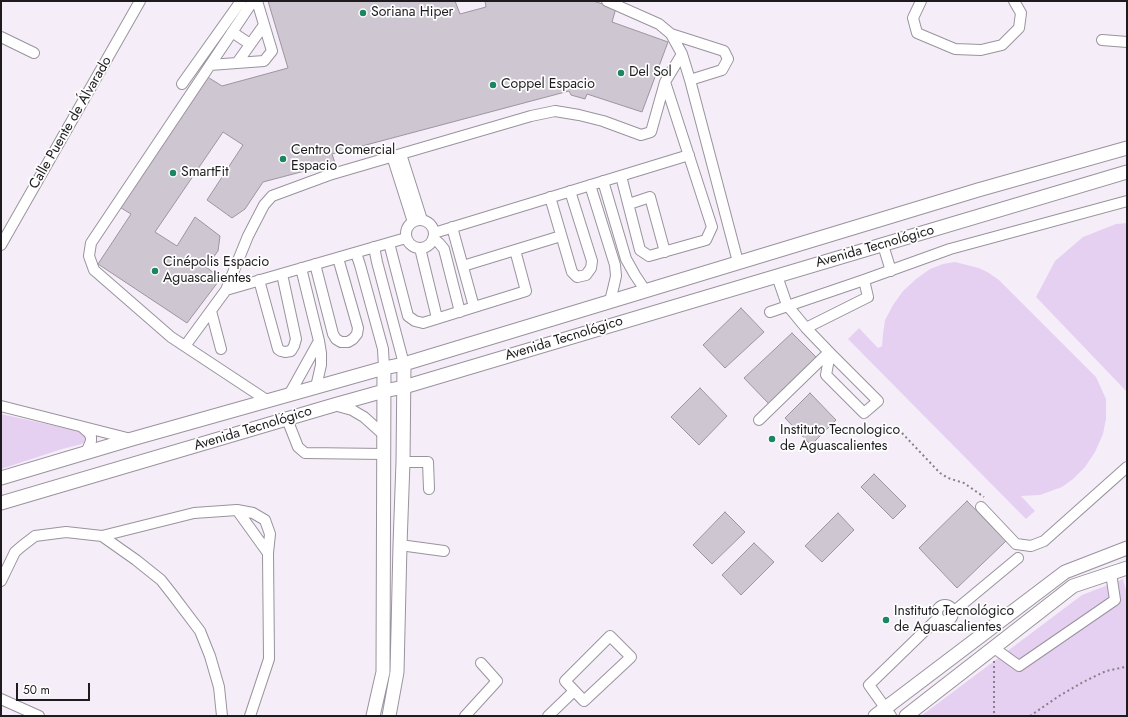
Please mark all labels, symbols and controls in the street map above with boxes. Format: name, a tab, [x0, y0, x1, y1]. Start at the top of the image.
place label: Soriana Hiper	[371, 5, 453, 21]
marker: Soriana Hiper	[358, 8, 368, 18]
street label: Calle Puente de Álvarado	[26, 54, 116, 192]
place label: Del Sol	[629, 65, 672, 81]
marker: Del Sol	[616, 68, 626, 78]
place label: Coppel Espacio	[501, 77, 595, 93]
marker: Coppel Espacio	[488, 80, 498, 90]
place label: Centro Comercial Espacio	[291, 143, 395, 176]
marker: Centro Comercial Espacio	[278, 154, 288, 164]
place label: SmartFit	[181, 165, 228, 181]
marker: SmartFit	[168, 168, 178, 178]
street label: Avenida Tecnológico	[814, 222, 936, 272]
place label: Cinépolis Espacio Aguascalientes	[163, 255, 269, 288]
marker: Cinépolis Espacio Aguascalientes	[150, 266, 160, 276]
street label: Avenida Tecnológico	[503, 313, 625, 365]
street label: Avenida Tecnológico	[192, 403, 314, 455]
place label: Instituto Tecnologico de Aguascalientes	[780, 423, 900, 456]
marker: Instituto Tecnologico de Aguascalientes	[767, 434, 777, 444]
place label: Instituto Tecnológico de Aguascalientes	[894, 604, 1014, 636]
marker: Instituto Tecnológico de Aguascalientes	[881, 615, 891, 625]
scale bar	[18, 675, 92, 701]
text: 50 m	[23, 681, 50, 699]

